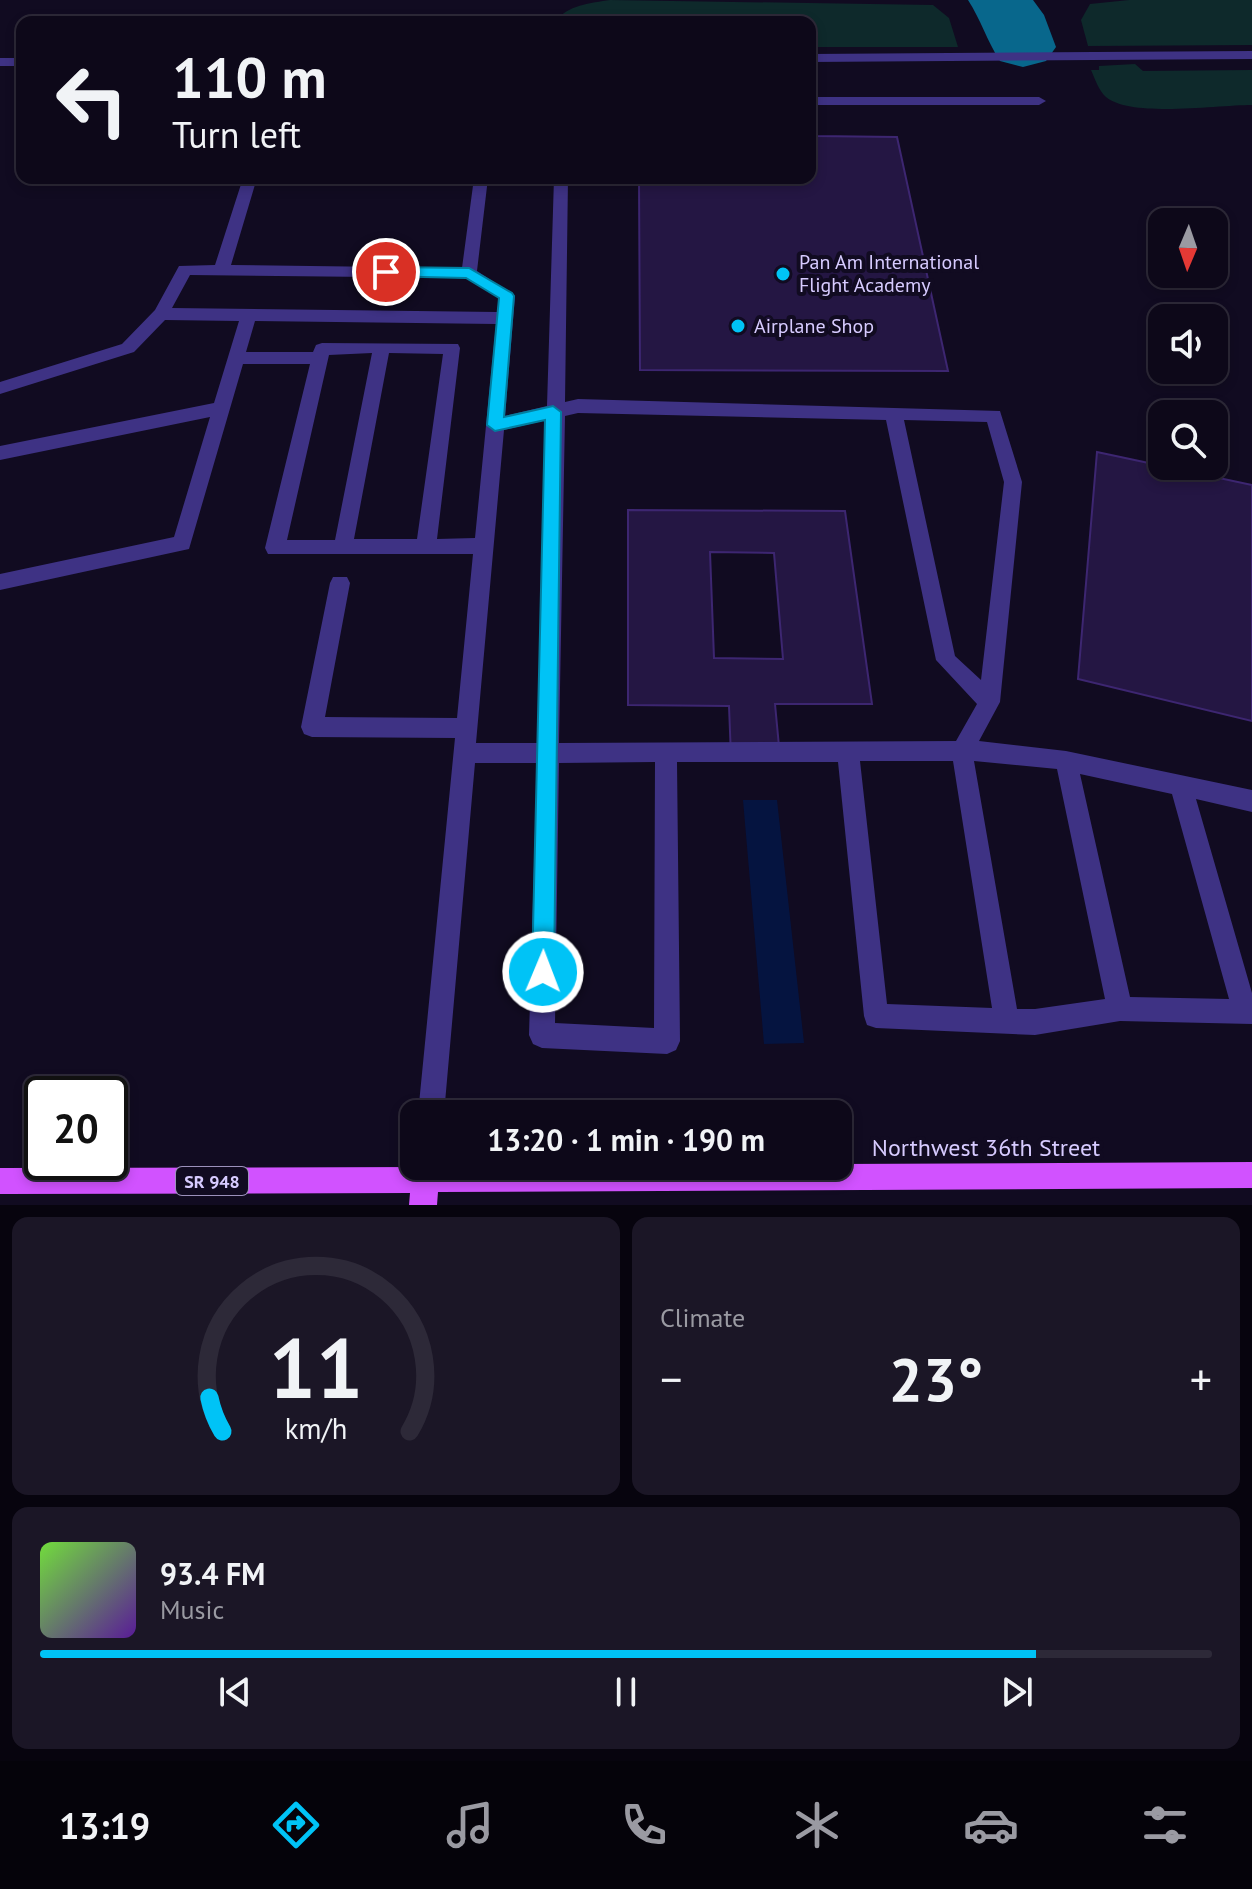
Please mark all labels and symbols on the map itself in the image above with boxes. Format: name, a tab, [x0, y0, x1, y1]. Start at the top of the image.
north arrow	[1148, 208, 1228, 288]
pin	[352, 238, 420, 306]
place label: Pan Am International Flight Academy	[799, 249, 979, 298]
marker: Pan Am International Flight Academy	[774, 265, 792, 283]
place label: Airplane Shop	[754, 313, 874, 339]
marker: Airplane Shop	[729, 317, 747, 335]
position arrow	[501, 930, 585, 1014]
speed limit sign: 20	[24, 1076, 128, 1180]
street label: Northwest 36th Street	[872, 1132, 1100, 1163]
road number: SR 948	[176, 1167, 248, 1195]

